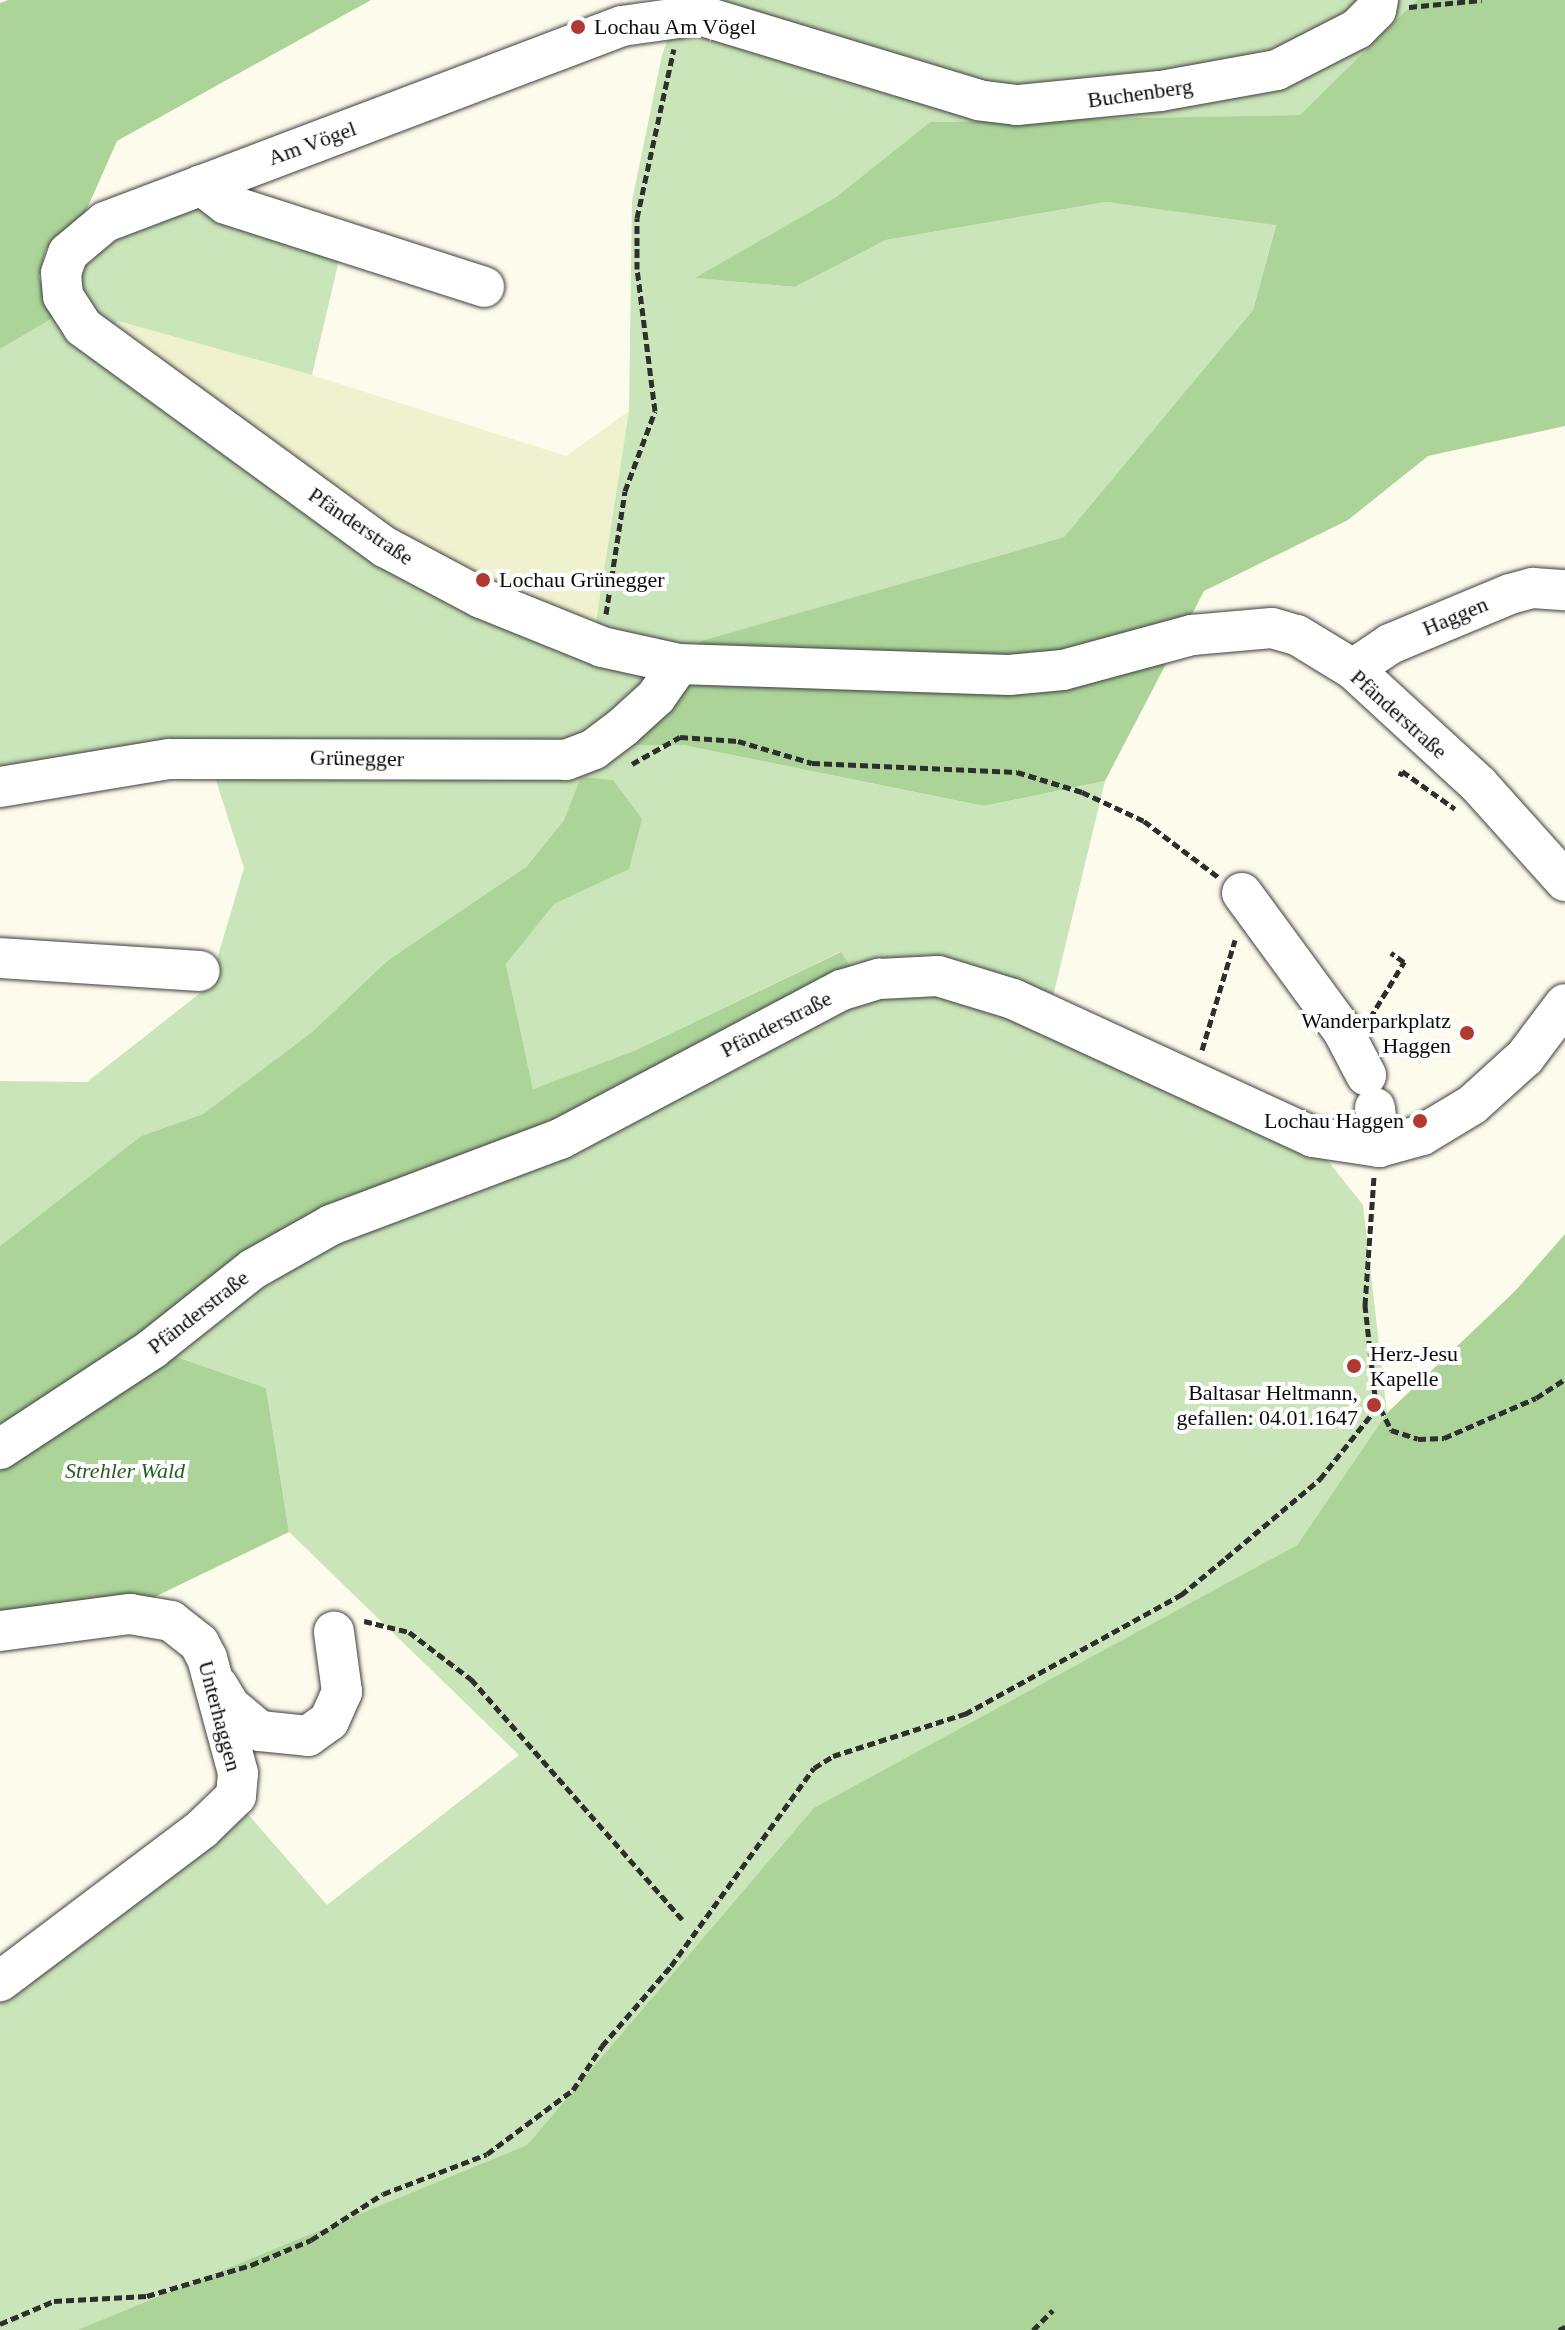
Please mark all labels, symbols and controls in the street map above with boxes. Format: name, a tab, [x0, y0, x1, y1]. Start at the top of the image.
place label: Lochau Am Vögel	[594, 14, 758, 40]
marker: Lochau Am Vögel	[569, 18, 587, 36]
street label: Buchenberg	[1086, 73, 1194, 113]
street label: Am Vögel	[264, 115, 360, 171]
street label: Pfänderstraße	[303, 481, 419, 571]
place label: Lochau Grünegger	[499, 567, 665, 593]
marker: Lochau Grünegger	[474, 571, 492, 589]
street label: Haggen	[1418, 590, 1492, 642]
street label: Pfänderstraße	[1345, 664, 1453, 764]
street label: Grünegger	[310, 744, 404, 772]
street label: Pfänderstraße	[716, 985, 836, 1063]
place label: Wanderparkplatz Haggen	[1301, 1007, 1451, 1058]
marker: Wanderparkplatz Haggen	[1458, 1024, 1476, 1042]
place label: Lochau Haggen	[1264, 1108, 1404, 1134]
marker: Lochau Haggen	[1411, 1112, 1429, 1130]
street label: Pfänderstraße	[142, 1264, 254, 1360]
place label: Herz-Jesu Kapelle	[1370, 1340, 1458, 1392]
marker: Herz-Jesu Kapelle	[1345, 1357, 1363, 1375]
place label: Baltasar Heltmann, gefallen: 04.01.1647	[1177, 1379, 1358, 1430]
marker: Baltasar Heltmann, gefallen: 04.01.1647	[1365, 1396, 1383, 1414]
park label: Strehler Wald	[65, 1458, 185, 1484]
street label: Unterhaggen	[193, 1658, 247, 1774]

